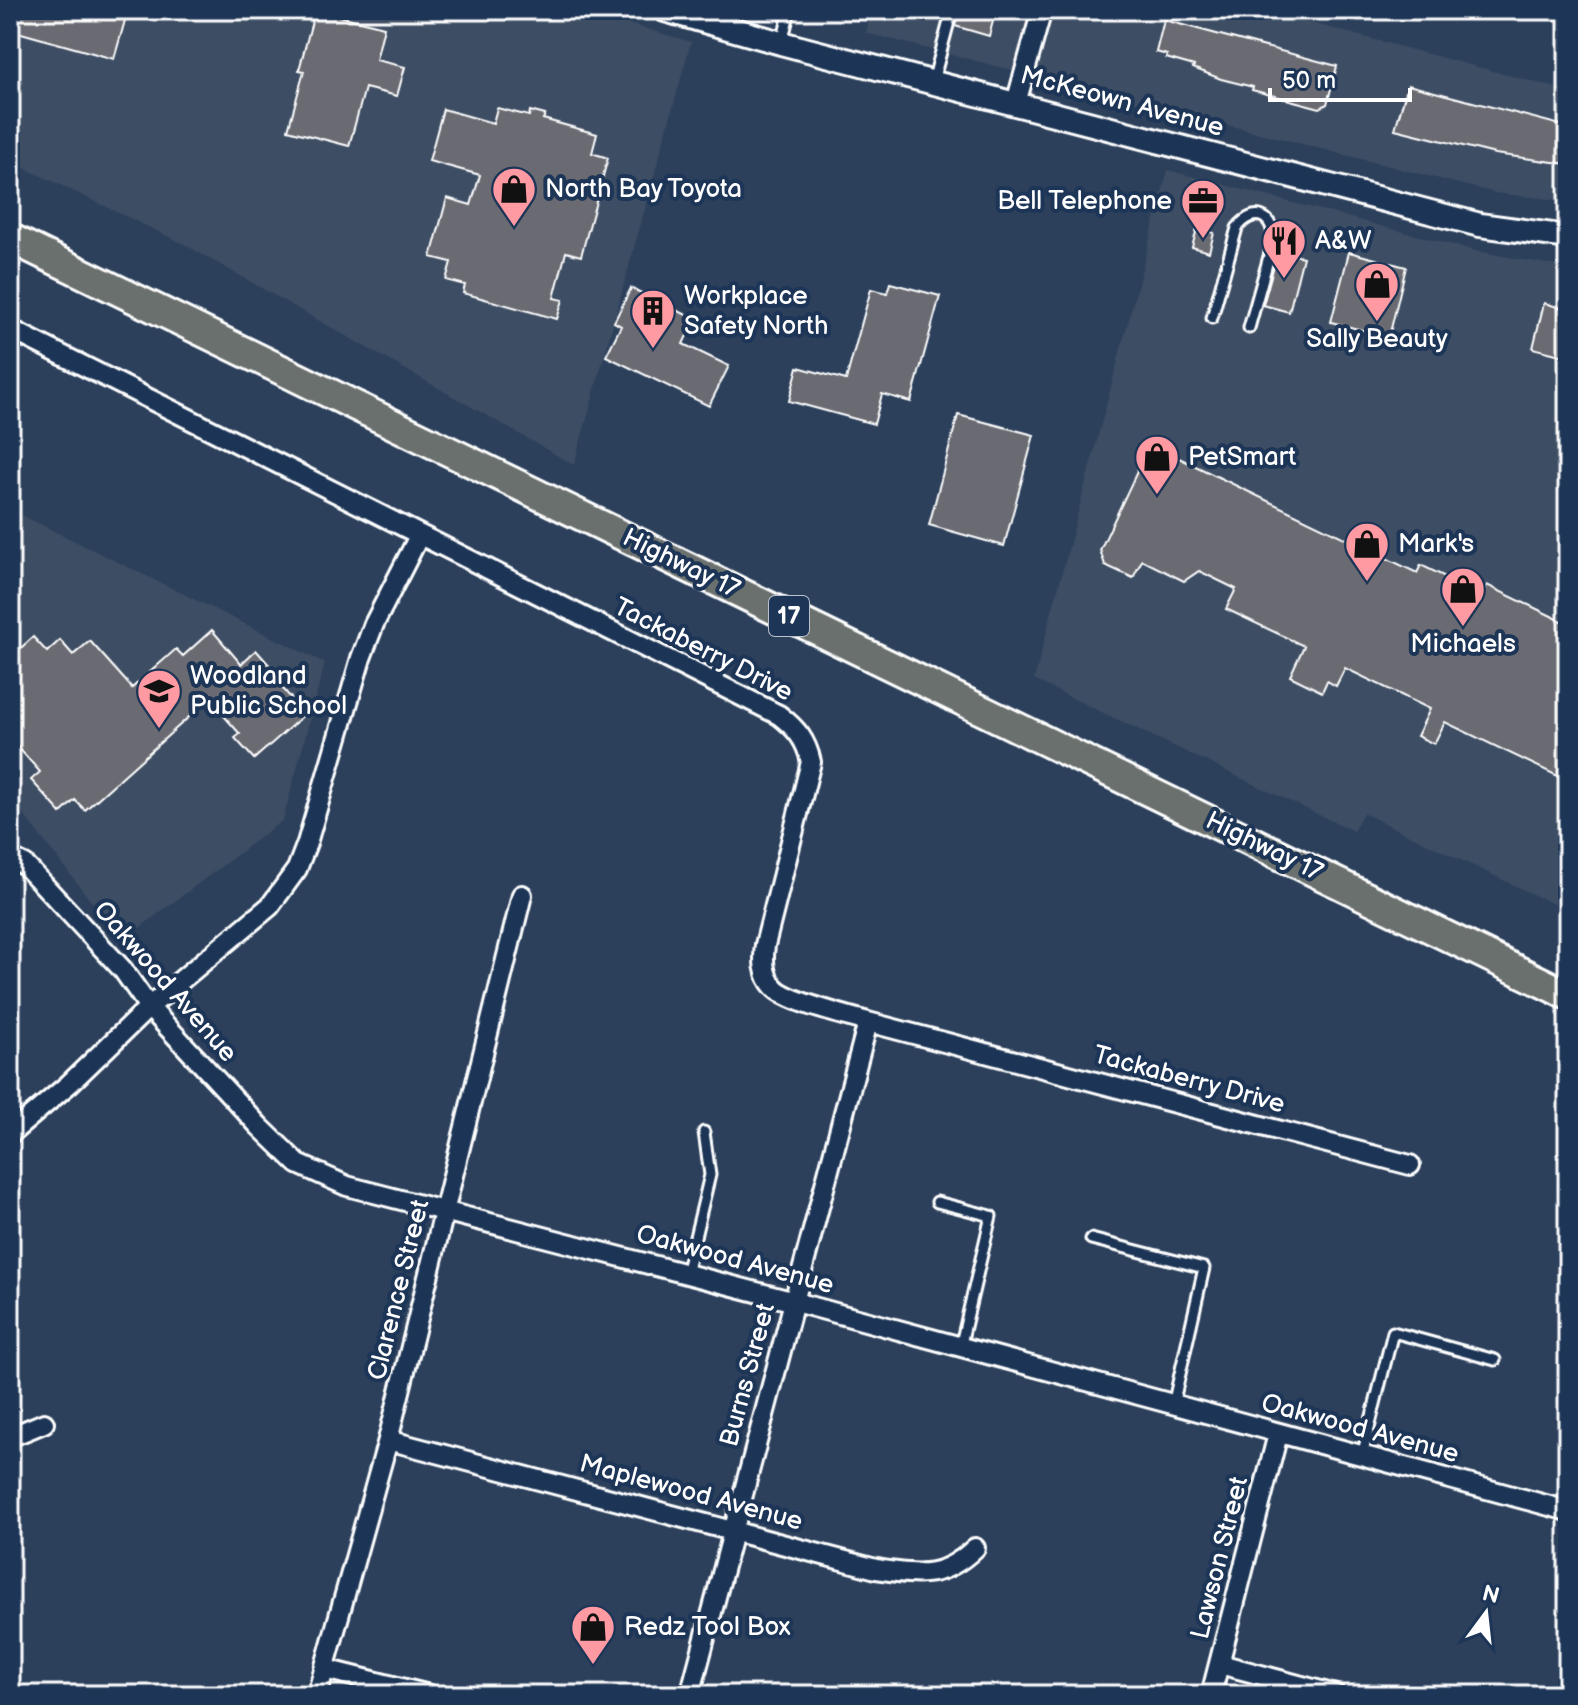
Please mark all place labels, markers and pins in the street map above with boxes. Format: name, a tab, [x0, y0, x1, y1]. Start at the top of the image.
shop icon: North Bay Toyota	[490, 165, 538, 228]
place label: North Bay Toyota	[545, 174, 742, 205]
office icon: Bell Telephone	[1179, 177, 1227, 240]
place label: Bell Telephone	[997, 186, 1172, 217]
restaurant icon: A&W	[1260, 217, 1308, 280]
place label: A&W	[1315, 226, 1372, 257]
shop icon: Sally Beauty	[1353, 260, 1401, 323]
place label: Workplace Safety North	[684, 281, 828, 342]
building icon: Workplace Safety North	[629, 287, 677, 350]
place label: Sally Beauty	[1306, 324, 1448, 355]
shop icon: PetSmart	[1133, 433, 1181, 496]
place label: PetSmart	[1188, 442, 1296, 473]
shop icon: Mark's	[1343, 520, 1391, 583]
place label: Mark's	[1398, 529, 1474, 560]
shop icon: Michaels	[1439, 565, 1487, 628]
place label: Michaels	[1410, 629, 1516, 660]
place label: Woodland Public School	[190, 661, 347, 722]
school or university icon: Woodland Public School	[135, 667, 183, 730]
shop icon: Redz Tool Box	[569, 1603, 617, 1666]
place label: Redz Tool Box	[624, 1612, 791, 1643]

